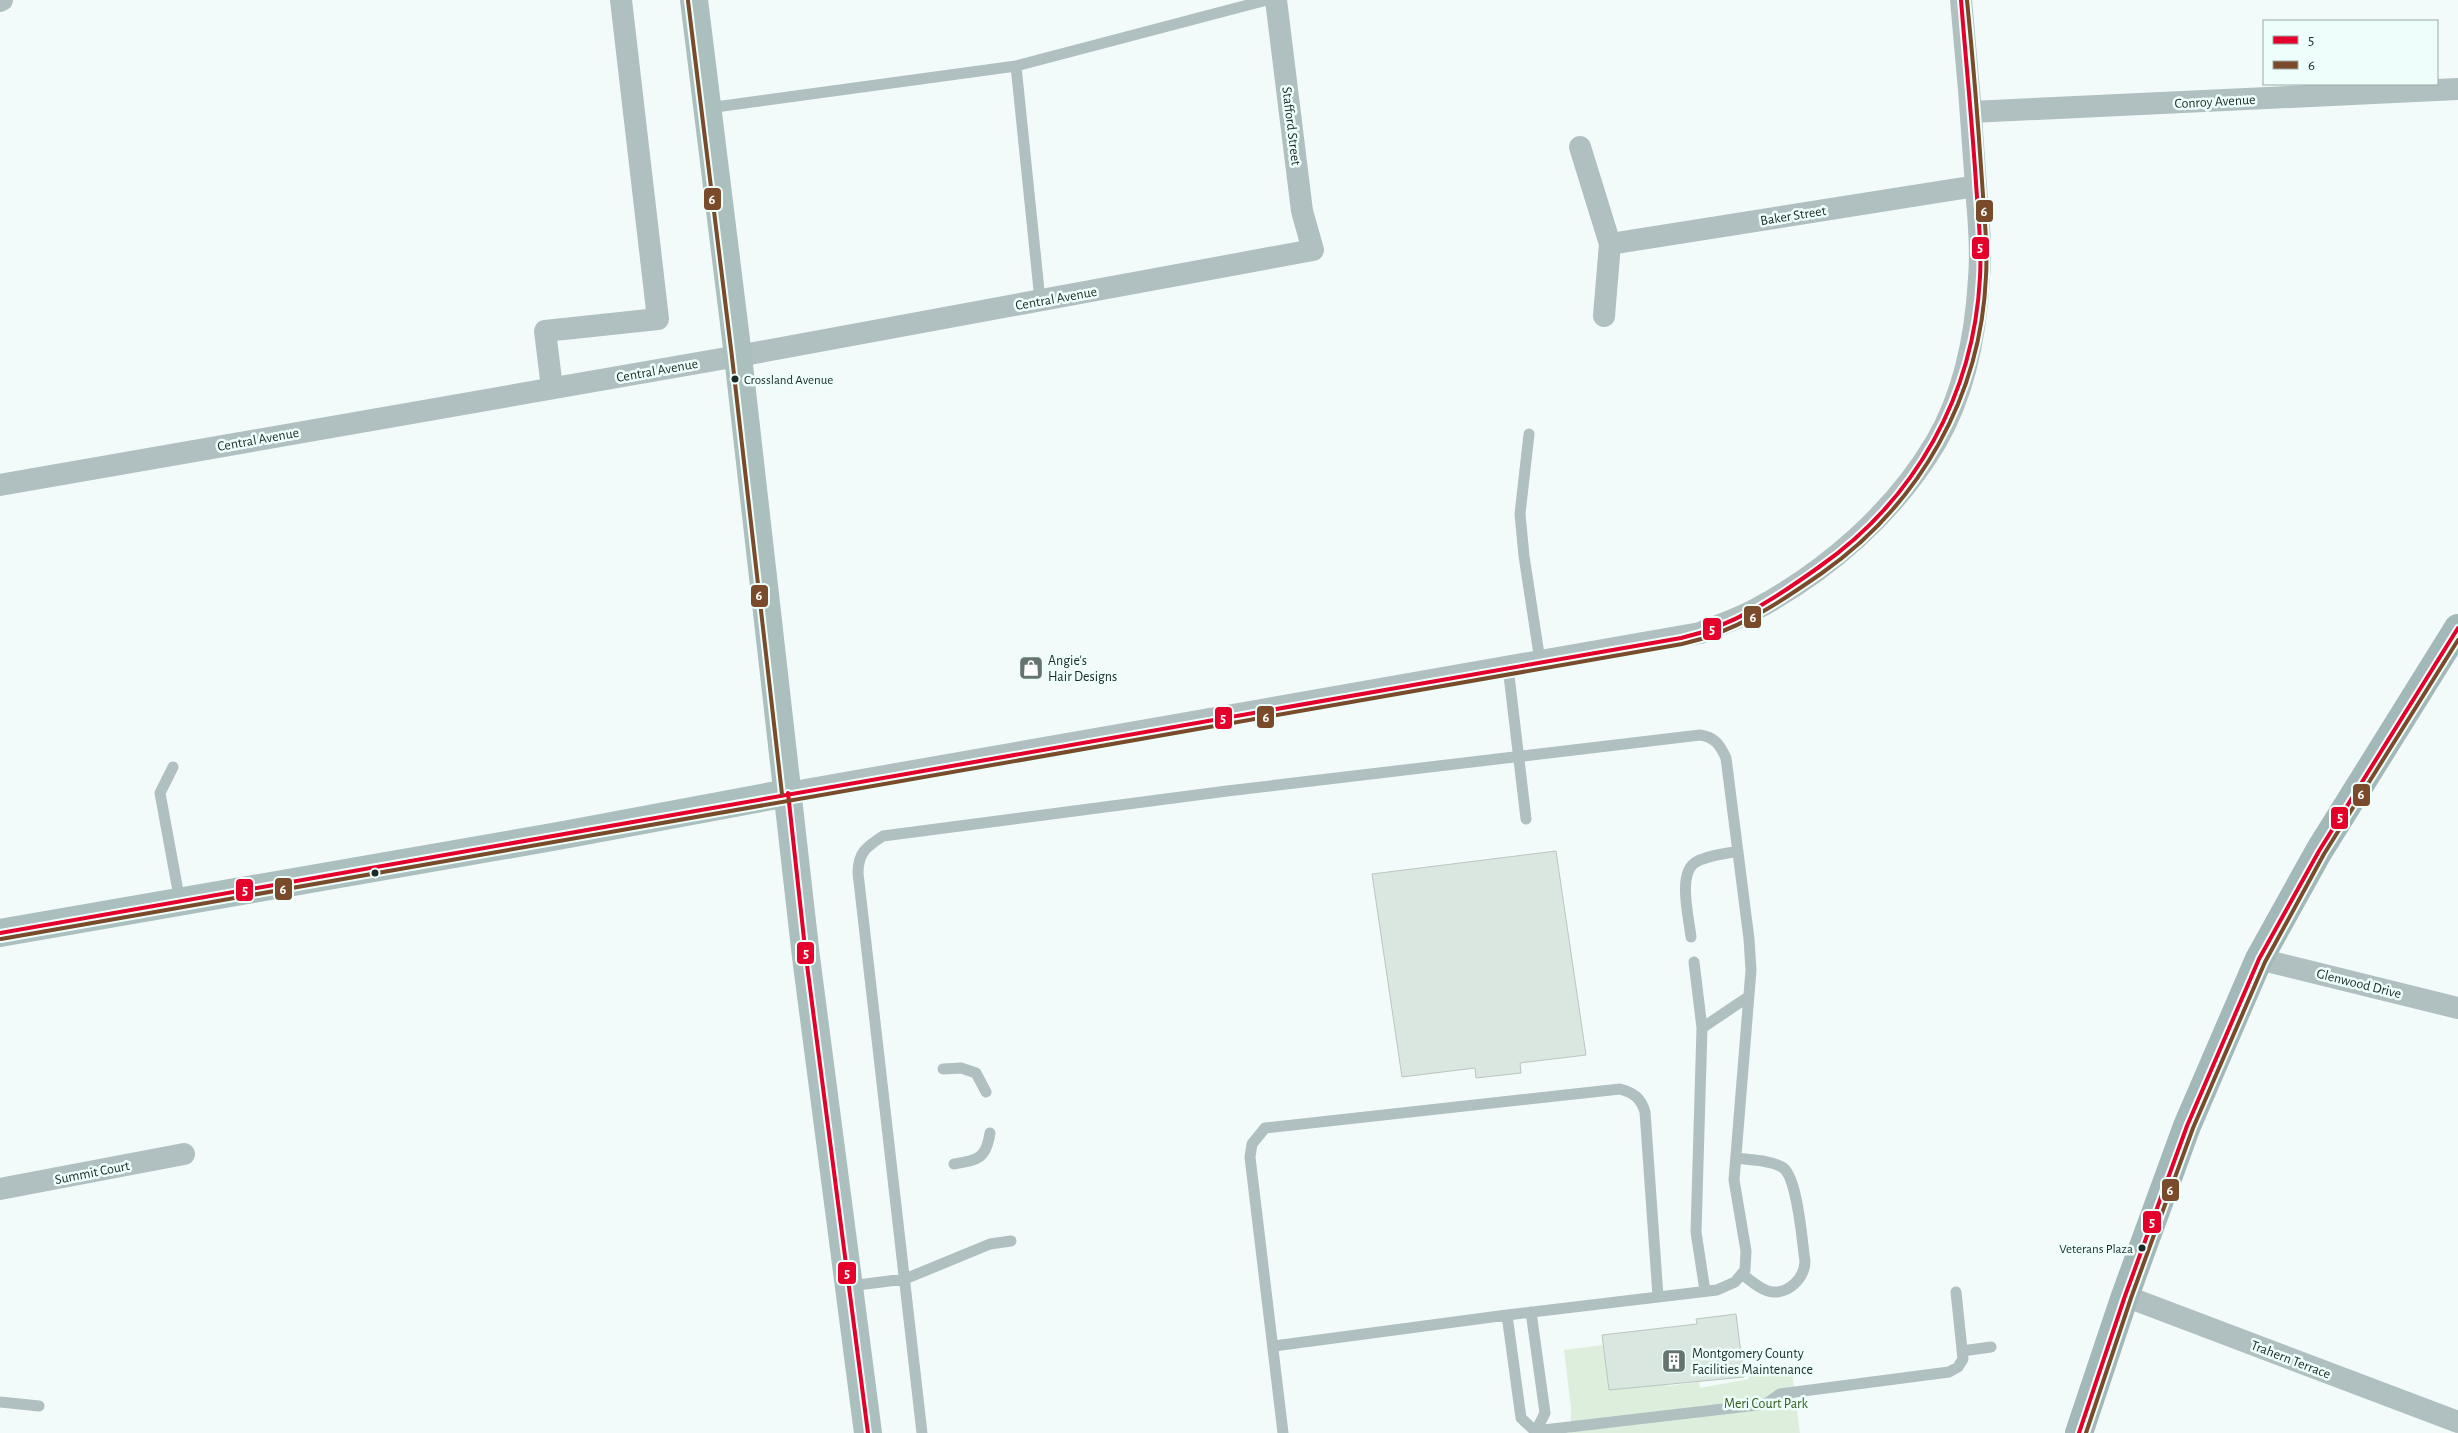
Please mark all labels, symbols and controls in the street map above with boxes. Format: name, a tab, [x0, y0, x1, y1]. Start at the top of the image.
legend	[2263, 20, 2438, 85]
text: 5	[2308, 33, 2314, 48]
text: 6	[2308, 58, 2315, 73]
street label: Stafford Street	[1279, 86, 1303, 167]
street label: Conroy Avenue	[2174, 93, 2256, 111]
line badge: 6	[703, 187, 722, 211]
text: 6	[709, 193, 716, 207]
line badge: 6	[1975, 199, 1994, 223]
street label: Baker Street	[1759, 204, 1828, 228]
text: 6	[1981, 205, 1988, 219]
line badge: 5	[1971, 236, 1990, 260]
text: 5	[1977, 241, 1983, 255]
street label: Central Avenue	[1014, 285, 1098, 313]
street label: Central Avenue	[615, 357, 699, 385]
marker: Crossland Avenue	[730, 374, 740, 384]
place label: Crossland Avenue	[744, 374, 833, 387]
street label: Central Avenue	[216, 426, 300, 454]
line badge: 6	[750, 584, 769, 608]
text: 6	[756, 589, 763, 603]
line badge: 6	[1743, 605, 1762, 629]
text: 6	[1750, 611, 1757, 625]
line badge: 5	[1702, 617, 1722, 641]
text: 5	[1709, 623, 1715, 637]
place label: Angie's Hair Designs	[1048, 654, 1117, 684]
shop icon: Angie's Hair Designs	[1018, 655, 1044, 681]
line badge: 6	[1256, 705, 1275, 729]
line badge: 5	[1214, 706, 1233, 730]
text: 6	[1263, 711, 1270, 725]
text: 5	[1220, 712, 1226, 726]
line badge: 6	[2352, 783, 2371, 807]
text: 6	[2358, 788, 2365, 802]
line badge: 5	[2330, 806, 2349, 830]
text: 5	[2337, 811, 2343, 825]
unlabelled marker	[370, 868, 380, 878]
line badge: 6	[274, 877, 293, 901]
line badge: 5	[235, 878, 254, 902]
text: 6	[280, 883, 287, 897]
text: 5	[242, 884, 248, 898]
line badge: 5	[796, 941, 815, 965]
text: 5	[803, 947, 809, 961]
street label: Glenwood Drive	[2315, 967, 2403, 1001]
street label: Summit Court	[54, 1159, 131, 1187]
line badge: 6	[2161, 1178, 2180, 1202]
text: 6	[2167, 1184, 2174, 1198]
line badge: 5	[2142, 1210, 2162, 1234]
text: 5	[2149, 1216, 2155, 1230]
place label: Veterans Plaza	[2059, 1243, 2133, 1256]
marker: Veterans Plaza	[2137, 1243, 2147, 1253]
line badge: 5	[837, 1261, 857, 1285]
text: 5	[844, 1267, 850, 1281]
street label: Trahern Terrace	[2249, 1338, 2332, 1382]
place label: Montgomery County Facilities Maintenance	[1692, 1347, 1813, 1377]
building icon: Montgomery County Facilities Maintenance	[1661, 1348, 1687, 1374]
park label: Meri Court Park	[1724, 1397, 1809, 1411]

